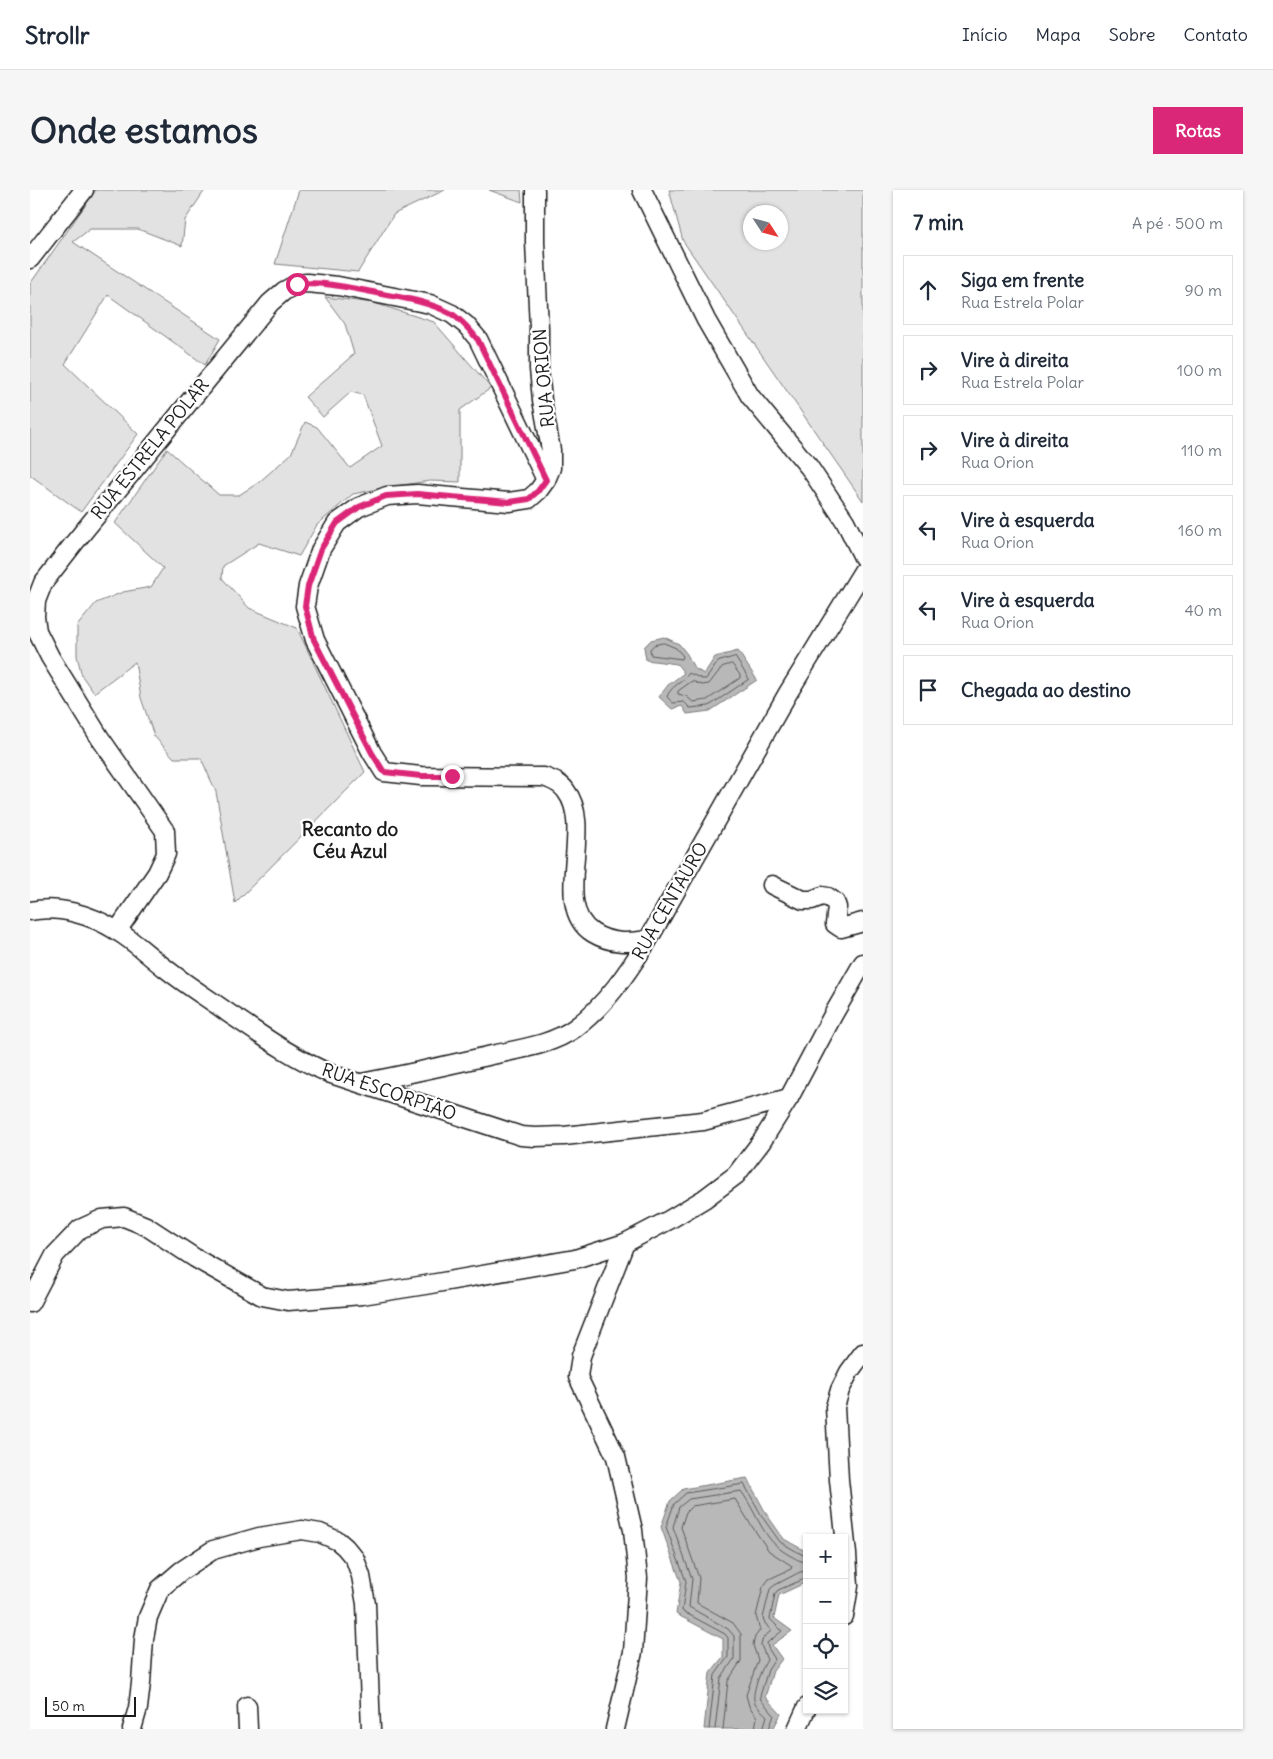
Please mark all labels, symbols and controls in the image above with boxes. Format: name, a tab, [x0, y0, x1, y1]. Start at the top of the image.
text: Strollr	[25, 20, 90, 50]
text: Início	[962, 23, 1008, 46]
text: Mapa	[1036, 23, 1081, 46]
text: Sobre	[1109, 23, 1155, 46]
text: Contato	[1183, 23, 1248, 46]
button: Rotas	[1153, 107, 1243, 154]
text: Onde estamos	[30, 108, 258, 152]
north arrow	[743, 205, 788, 250]
text: 7 min	[913, 209, 964, 236]
text: A pé · 500 m	[1132, 213, 1223, 233]
text: Siga em frente	[961, 268, 1084, 292]
route start	[286, 273, 309, 296]
icon: ahead	[914, 276, 942, 304]
text: 90 m	[1184, 280, 1222, 300]
text: Rua Estrela Polar	[961, 292, 1084, 312]
street label: RUA ORION	[528, 328, 559, 428]
text: Vire à direita	[961, 348, 1069, 372]
icon: right	[914, 356, 942, 384]
text: 100 m	[1177, 360, 1222, 380]
text: Rua Estrela Polar	[961, 372, 1084, 392]
street label: RUA ESTRELA POLAR	[86, 374, 214, 524]
text: Vire à direita	[961, 428, 1069, 452]
icon: right	[914, 436, 942, 464]
text: 110 m	[1181, 440, 1222, 460]
text: Rua Orion	[961, 452, 1034, 472]
text: Vire à esquerda	[961, 508, 1095, 532]
icon: left	[914, 516, 942, 544]
text: 160 m	[1178, 520, 1222, 540]
text: Rua Orion	[961, 532, 1034, 552]
text: Vire à esquerda	[961, 588, 1095, 612]
icon: left	[914, 596, 942, 624]
text: 40 m	[1184, 600, 1222, 620]
text: Rua Orion	[961, 612, 1034, 632]
icon: arrive	[914, 676, 942, 704]
text: Chegada ao destino	[961, 678, 1131, 702]
route end	[441, 765, 464, 788]
district label: Recanto do Céu Azul	[302, 817, 399, 863]
street label: RUA CENTAURO	[627, 838, 713, 964]
street label: RUA ESCORPIÃO	[319, 1058, 460, 1125]
map controls	[803, 1534, 848, 1714]
button: +	[803, 1534, 848, 1579]
button: −	[803, 1579, 848, 1624]
button: locate	[803, 1624, 848, 1669]
button: layers	[803, 1669, 848, 1714]
scale bar	[45, 1694, 136, 1717]
text: 50 m	[52, 1697, 85, 1715]

